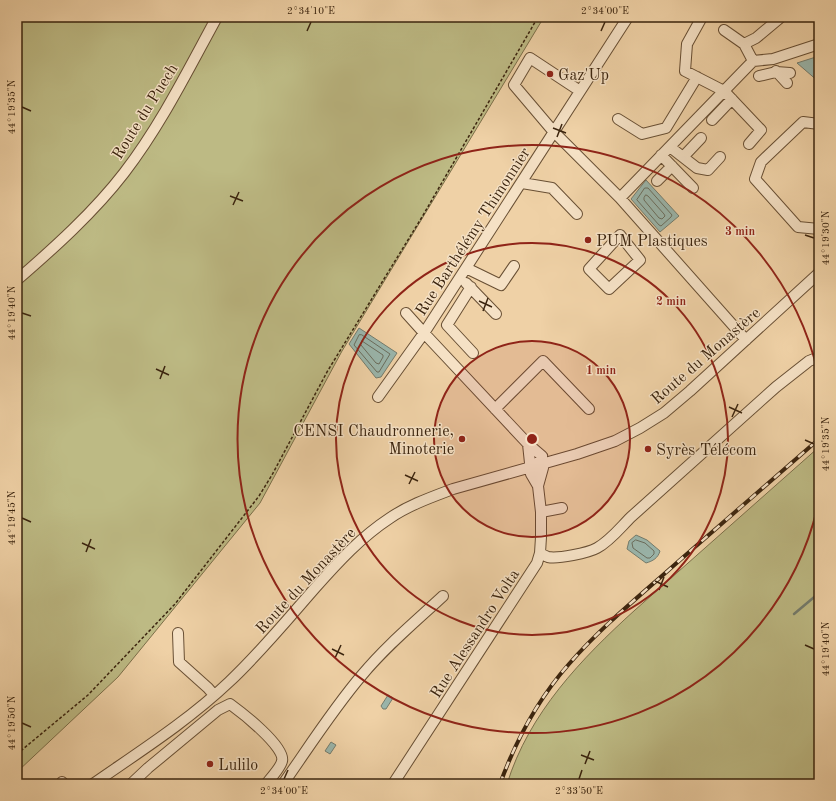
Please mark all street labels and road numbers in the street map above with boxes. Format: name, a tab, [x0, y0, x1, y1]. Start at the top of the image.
street label: Route du Puech	[110, 61, 182, 163]
street label: Rue Barthélémy Thimonnier	[413, 145, 534, 319]
street label: Route du Monastère	[649, 305, 764, 408]
street label: Route du Monastère	[253, 525, 360, 637]
street label: Rue Alessandro Volta	[428, 567, 523, 701]

